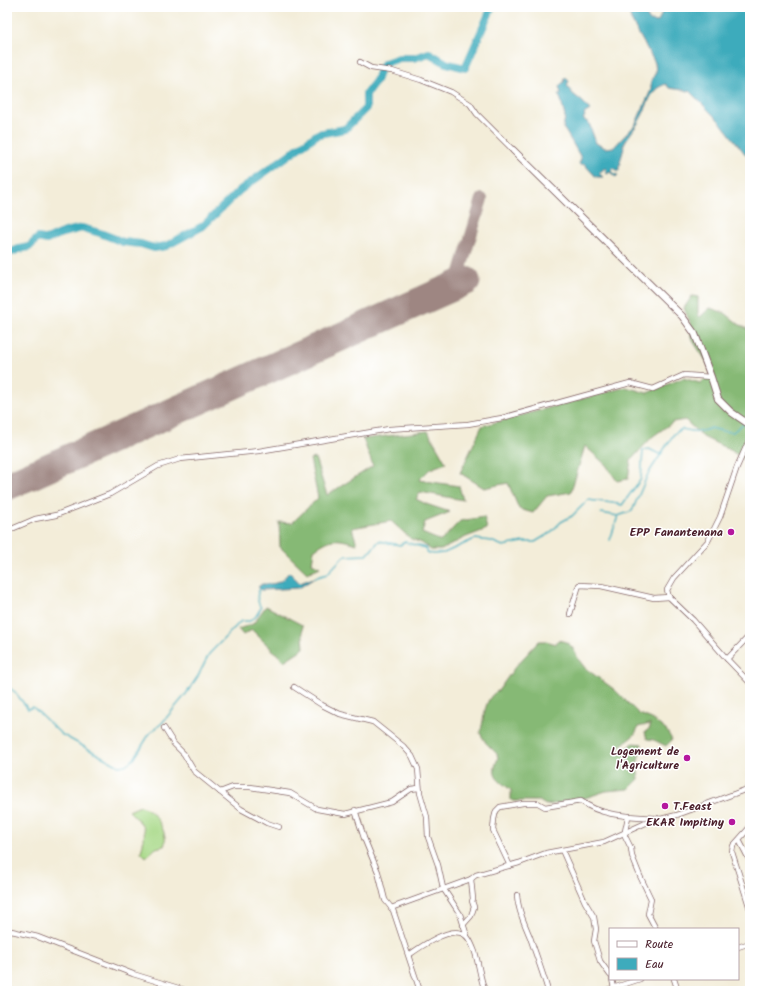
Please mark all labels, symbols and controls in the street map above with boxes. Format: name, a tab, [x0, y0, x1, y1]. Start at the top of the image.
place label: EPP Fanantenana	[630, 523, 723, 542]
marker: EPP Fanantenana	[726, 527, 736, 537]
place label: Logement de l'Agriculture	[611, 742, 679, 775]
marker: Logement de l'Agriculture	[682, 753, 692, 763]
place label: T.Feast	[673, 797, 712, 816]
marker: T.Feast	[660, 801, 670, 811]
place label: EKAR Impitiny	[646, 813, 725, 832]
marker: EKAR Impitiny	[727, 817, 737, 827]
legend	[609, 928, 739, 980]
text: Route	[645, 935, 674, 954]
text: Eau	[645, 955, 664, 974]

